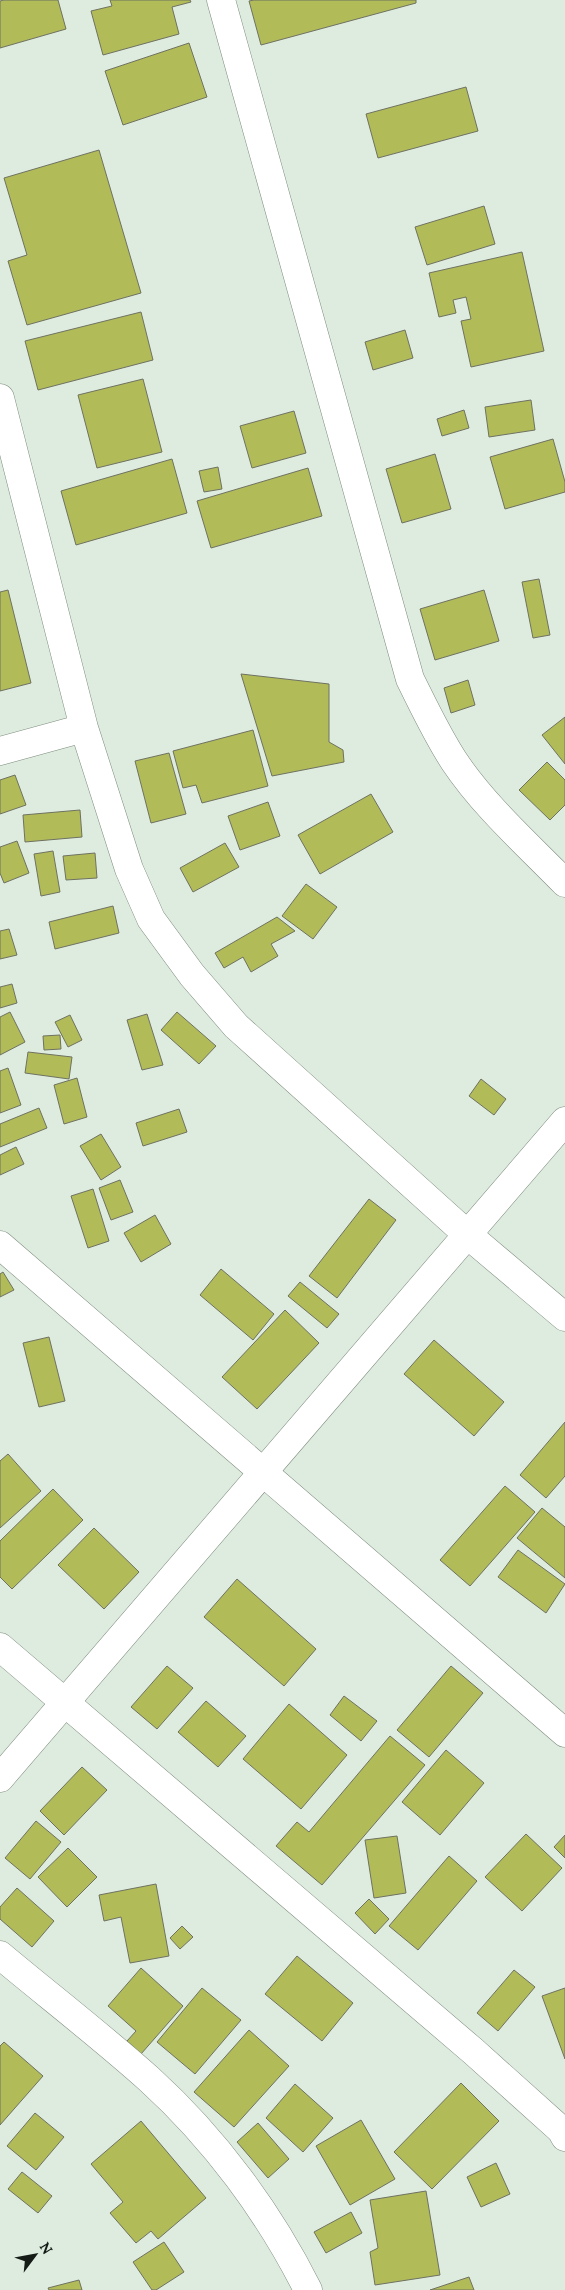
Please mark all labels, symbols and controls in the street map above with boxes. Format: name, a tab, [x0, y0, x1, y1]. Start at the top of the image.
north arrow	[10, 2230, 60, 2280]
text: N	[36, 2239, 57, 2258]

